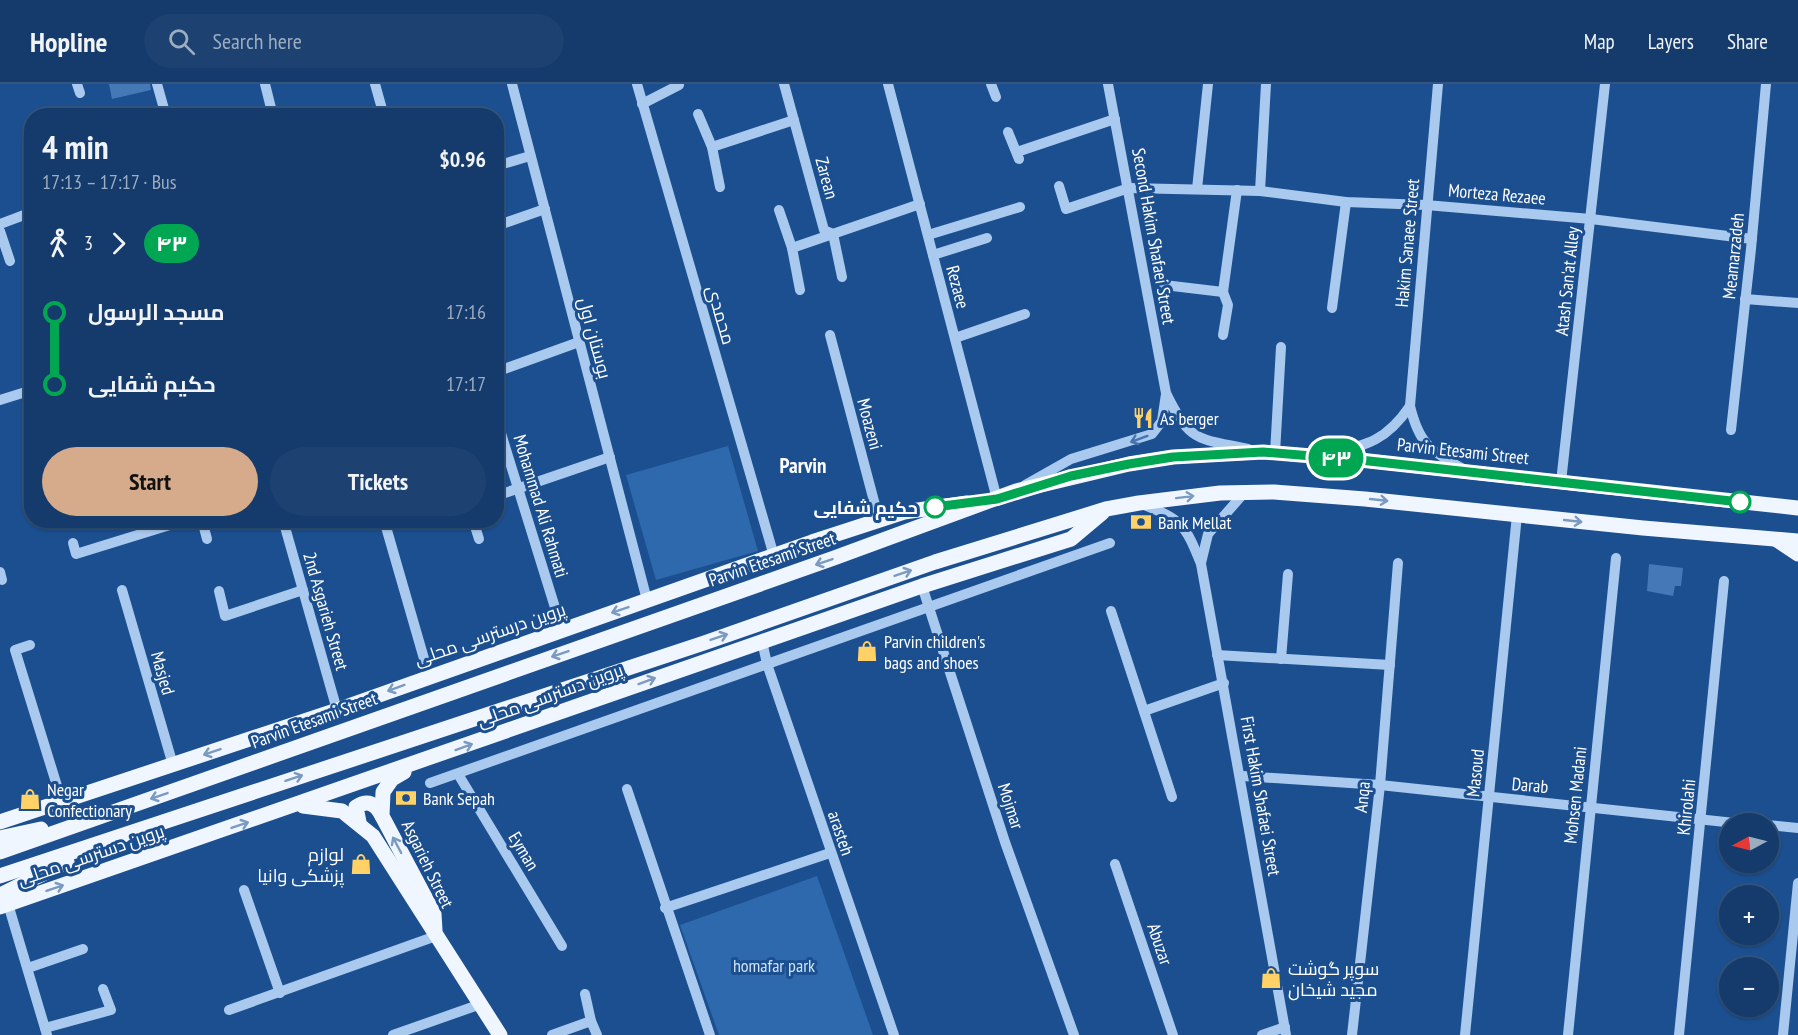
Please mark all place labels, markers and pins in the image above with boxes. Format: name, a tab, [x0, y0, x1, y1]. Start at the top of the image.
restaurant icon: As berger	[1131, 406, 1155, 430]
place label: As berger	[1160, 407, 1219, 430]
unlabelled marker	[1729, 491, 1751, 513]
place label: حکیم شفایی	[813, 496, 918, 520]
marker: حکیم شفایی	[924, 496, 946, 518]
bank icon: Bank Mellat	[1129, 510, 1153, 534]
place label: Bank Mellat	[1158, 511, 1231, 534]
place label: Parvin children's bags and shoes	[884, 630, 985, 674]
shop icon: Parvin children's bags and shoes	[855, 639, 879, 663]
place label: Negar Confectionary	[47, 778, 132, 822]
bank icon: Bank Sepah	[394, 786, 418, 810]
shop icon: Negar Confectionary	[18, 787, 42, 811]
place label: Bank Sepah	[423, 787, 495, 810]
place label: لوازم پزشکی وانیا	[257, 843, 344, 888]
shop icon: لوازم پزشکی وانیا	[349, 852, 373, 876]
place label: سوپر گوشت مجید شیخان	[1288, 957, 1379, 1001]
shop icon: سوپر گوشت مجید شیخان	[1259, 966, 1283, 990]

